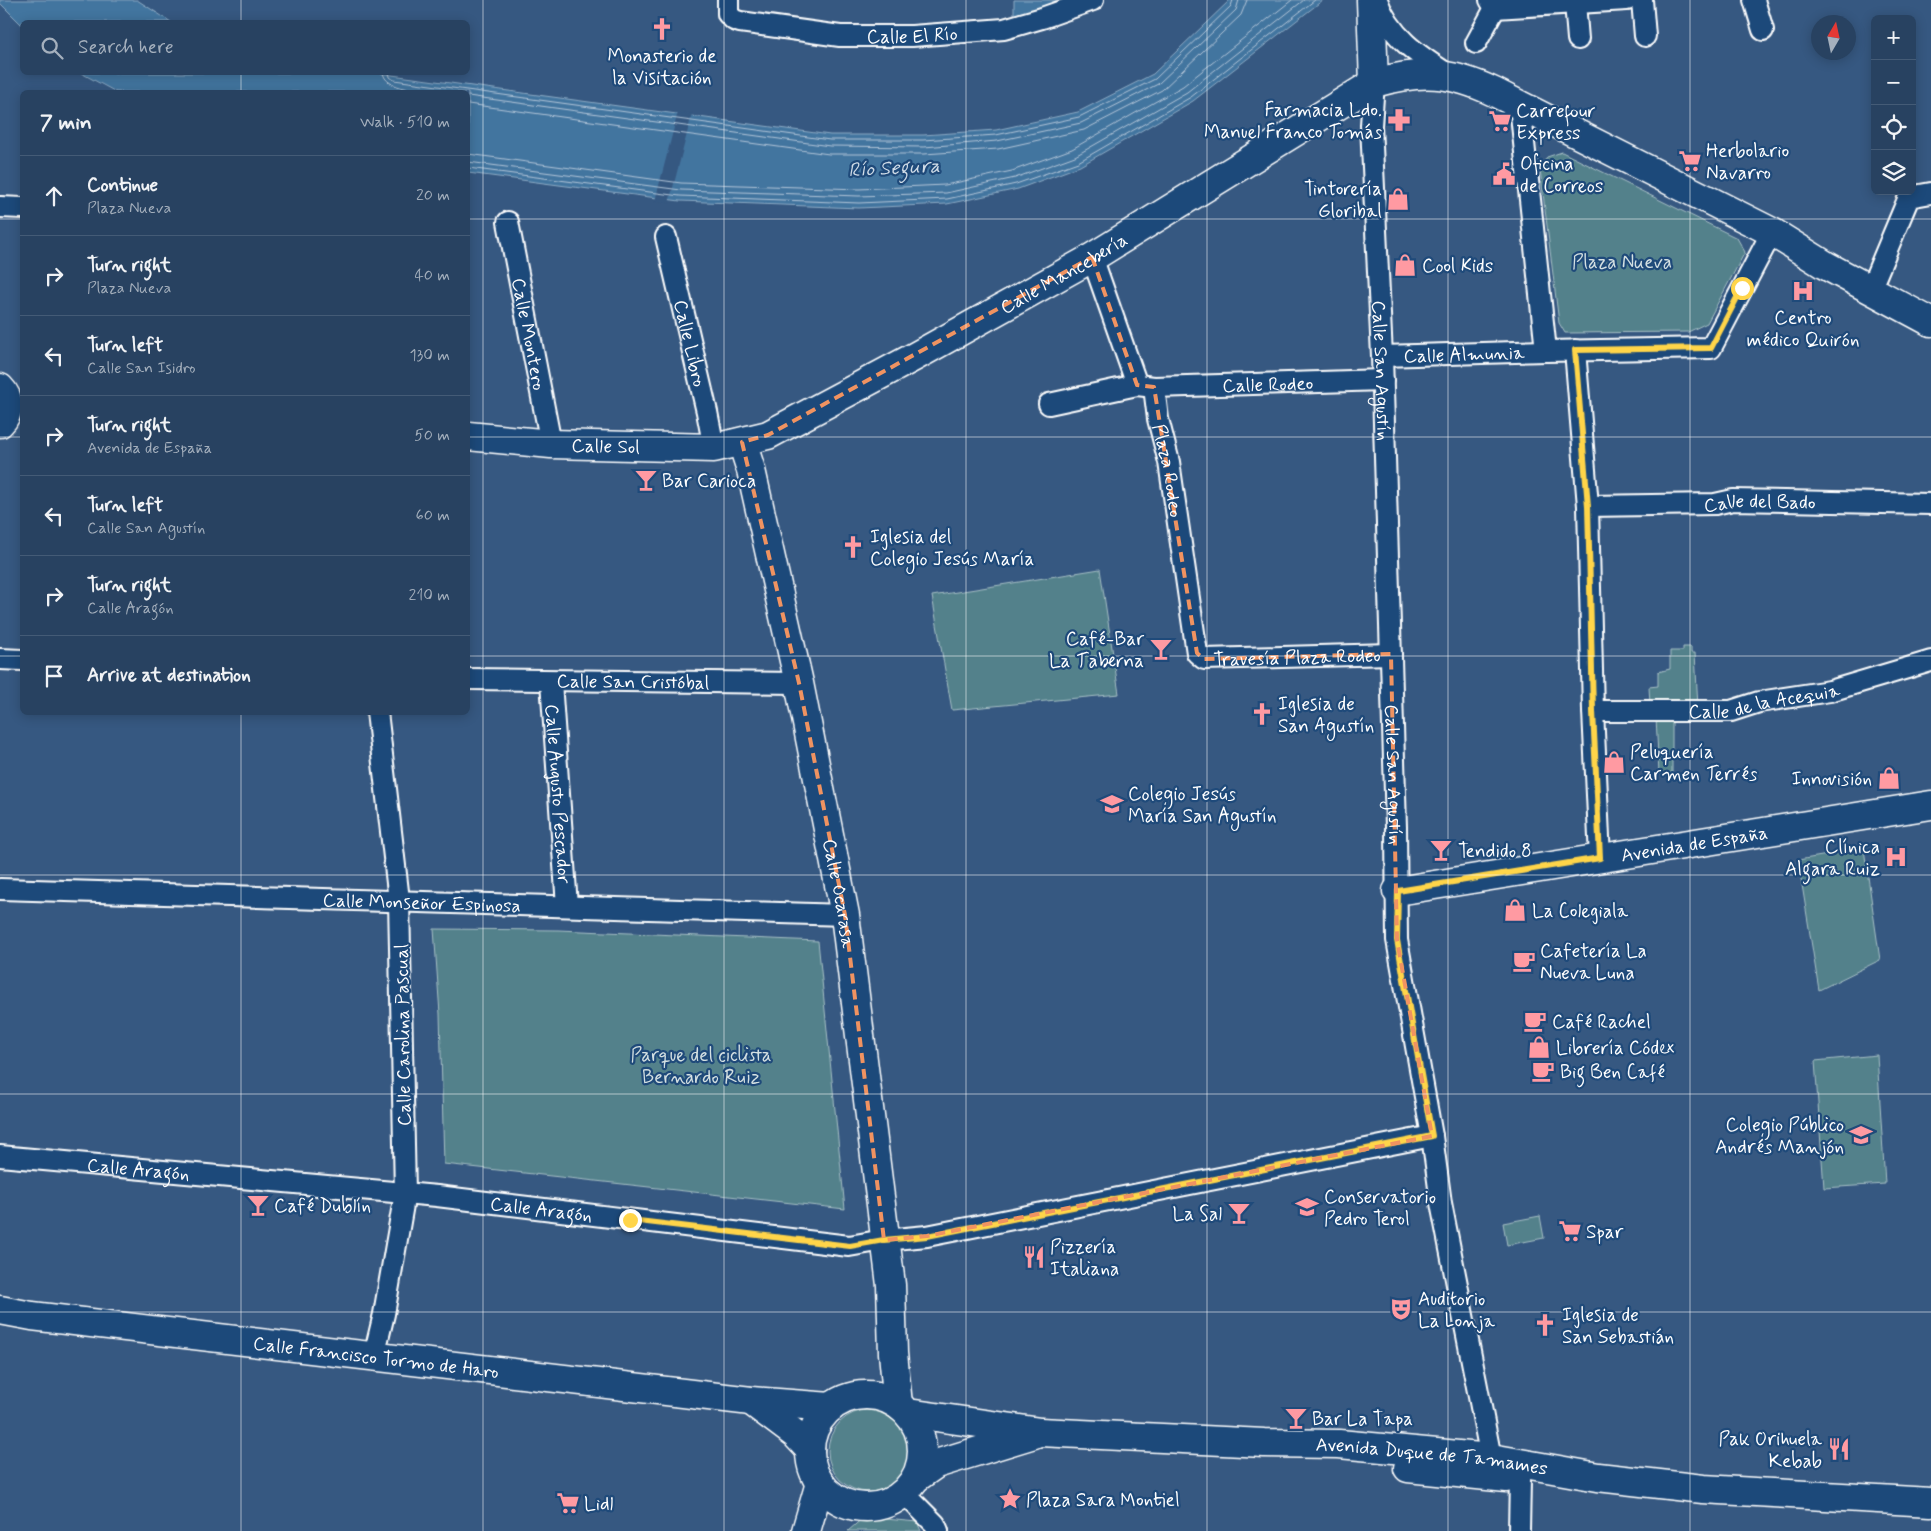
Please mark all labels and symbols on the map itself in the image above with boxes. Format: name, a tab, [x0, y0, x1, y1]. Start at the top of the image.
north arrow	[1811, 15, 1856, 60]
church icon: Monasterio de la Visitación	[649, 16, 675, 42]
street label: Calle El Río	[867, 22, 959, 50]
place label: Monasterio de la Visitación	[607, 44, 717, 91]
place label: Farmacia Ldo. Manuel Franco Tomás	[1204, 98, 1383, 145]
place label: Carrefour Express	[1516, 99, 1596, 146]
pharmacy icon: Farmacia Ldo. Manuel Franco Tomás	[1386, 107, 1412, 133]
supermarket icon: Carrefour Express	[1487, 108, 1513, 134]
place label: Herbolario Navarro	[1706, 139, 1789, 186]
supermarket icon: Herbolario Navarro	[1677, 148, 1703, 174]
place label: Oficina de Correos	[1520, 152, 1603, 199]
water label: Río Segura	[848, 153, 941, 186]
public building icon: Oficina de Correos	[1491, 161, 1517, 187]
place label: Tintorería Gloribal	[1304, 177, 1382, 224]
shop icon: Tintorería Gloribal	[1385, 186, 1411, 212]
street label: Calle Mancebería	[996, 228, 1133, 321]
park label: Plaza Nueva	[1572, 250, 1672, 275]
shop icon: Cool Kids	[1392, 252, 1418, 278]
place label: Cool Kids	[1422, 254, 1493, 279]
street label: Calle Montero	[505, 276, 551, 393]
route start	[1731, 277, 1754, 300]
hospital icon: Centro médico Quirón	[1790, 278, 1816, 304]
street label: Calle Libro	[667, 298, 712, 389]
street label: Calle San Agustín	[1365, 300, 1396, 441]
place label: Centro médico Quirón	[1746, 306, 1860, 353]
street label: Calle Almunia	[1403, 341, 1525, 369]
street label: Calle Rodeo	[1222, 371, 1314, 399]
street label: Plaza Rodeo	[1146, 421, 1188, 519]
street label: Calle Sol	[571, 434, 640, 460]
bar icon: Bar Carioca	[633, 467, 659, 493]
place label: Bar Carioca	[662, 469, 756, 494]
street label: Calle del Bado	[1704, 489, 1816, 518]
place label: Iglesia del Colegio Jesús María	[870, 525, 1034, 574]
church icon: Iglesia del Colegio Jesús María	[840, 534, 866, 560]
place label: Café-Bar La Taberna	[1049, 627, 1144, 674]
bar icon: Café-Bar La Taberna	[1148, 636, 1174, 662]
street label: Travesía Plaza Rodeo	[1213, 643, 1381, 673]
street label: Calle San Cristóbal	[556, 669, 710, 696]
street label: Calle de la Acequia	[1689, 678, 1843, 725]
place label: Iglesia de San Agustín	[1278, 692, 1374, 741]
church icon: Iglesia de San Agustín	[1249, 701, 1275, 727]
street label: Calle Augusto Pescador	[539, 703, 576, 884]
street label: Calle San Agustín	[1378, 704, 1407, 845]
place label: Peluquería Carmen Terrés	[1630, 740, 1758, 787]
shop icon: Peluquería Carmen Terrés	[1601, 749, 1627, 775]
shop icon: Innovisión	[1876, 765, 1902, 791]
place label: Innovisión	[1792, 767, 1872, 792]
place label: Colegio Jesús María San Agustín	[1128, 782, 1277, 831]
school or university icon: Colegio Jesús María San Agustín	[1099, 791, 1125, 817]
street label: Avenida de España	[1619, 820, 1770, 869]
place label: Clínica Algara Ruiz	[1785, 835, 1880, 885]
street label: Calle Ocarasa	[816, 837, 860, 950]
bar icon: Tendido 8	[1428, 837, 1454, 863]
place label: Tendido 8	[1458, 839, 1532, 864]
hospital icon: Clínica Algara Ruiz	[1883, 844, 1909, 870]
street label: Calle Monseñor Espinosa	[322, 888, 521, 919]
shop icon: La Colegiala	[1502, 897, 1528, 923]
place label: La Colegiala	[1532, 899, 1629, 925]
place label: Cafetería La Nueva Luna	[1540, 939, 1647, 986]
street label: Calle Carolina Pascual	[389, 943, 418, 1126]
cafe icon: Cafetería La Nueva Luna	[1511, 948, 1537, 974]
cafe icon: Café Rachel	[1522, 1008, 1548, 1034]
place label: Café Rachel	[1552, 1010, 1651, 1035]
shop icon: Librería Códex	[1526, 1034, 1552, 1060]
place label: Librería Códex	[1556, 1036, 1675, 1061]
park label: Parque del ciclista Bernardo Ruiz	[631, 1043, 771, 1090]
cafe icon: Big Ben Café	[1530, 1058, 1556, 1084]
place label: Big Ben Café	[1560, 1060, 1665, 1088]
place label: Colegio Público Andrés Manjón	[1715, 1113, 1844, 1160]
school or university icon: Colegio Público Andrés Manjón	[1848, 1122, 1874, 1148]
street label: Calle Aragón	[86, 1153, 191, 1189]
place label: Conservatorio Pedro Terol	[1324, 1185, 1436, 1232]
bar icon: Café Dublín	[245, 1192, 271, 1218]
street label: Calle Aragón	[489, 1192, 594, 1230]
place label: Café Dublín	[274, 1194, 371, 1219]
school or university icon: Conservatorio Pedro Terol	[1294, 1194, 1320, 1220]
bar icon: La Sal	[1226, 1200, 1252, 1226]
place label: La Sal	[1173, 1202, 1222, 1227]
route end	[619, 1209, 642, 1232]
supermarket icon: Spar	[1557, 1218, 1583, 1244]
place label: Spar	[1586, 1220, 1624, 1245]
place label: Pizzería Italiana	[1050, 1235, 1119, 1282]
restaurant icon: Pizzería Italiana	[1021, 1244, 1047, 1270]
place label: Auditorio La Lonja	[1418, 1287, 1496, 1334]
theatre icon: Auditorio La Lonja	[1388, 1296, 1414, 1322]
place label: Iglesia de San Sebastián	[1562, 1303, 1674, 1350]
church icon: Iglesia de San Sebastián	[1532, 1312, 1558, 1338]
street label: Calle Francisco Tormo de Haro	[252, 1331, 500, 1385]
bar icon: Bar La Tapa	[1283, 1405, 1309, 1431]
place label: Bar La Tapa	[1312, 1407, 1413, 1432]
place label: Pak Orihuela Kebab	[1718, 1427, 1823, 1474]
street label: Avenida Duque de Tamames	[1316, 1433, 1549, 1482]
restaurant icon: Pak Orihuela Kebab	[1826, 1436, 1852, 1462]
place icon: Plaza Sara Montiel	[997, 1486, 1023, 1512]
place label: Plaza Sara Montiel	[1026, 1488, 1180, 1513]
supermarket icon: Lidl	[555, 1490, 581, 1516]
place label: Lidl	[584, 1492, 614, 1517]

